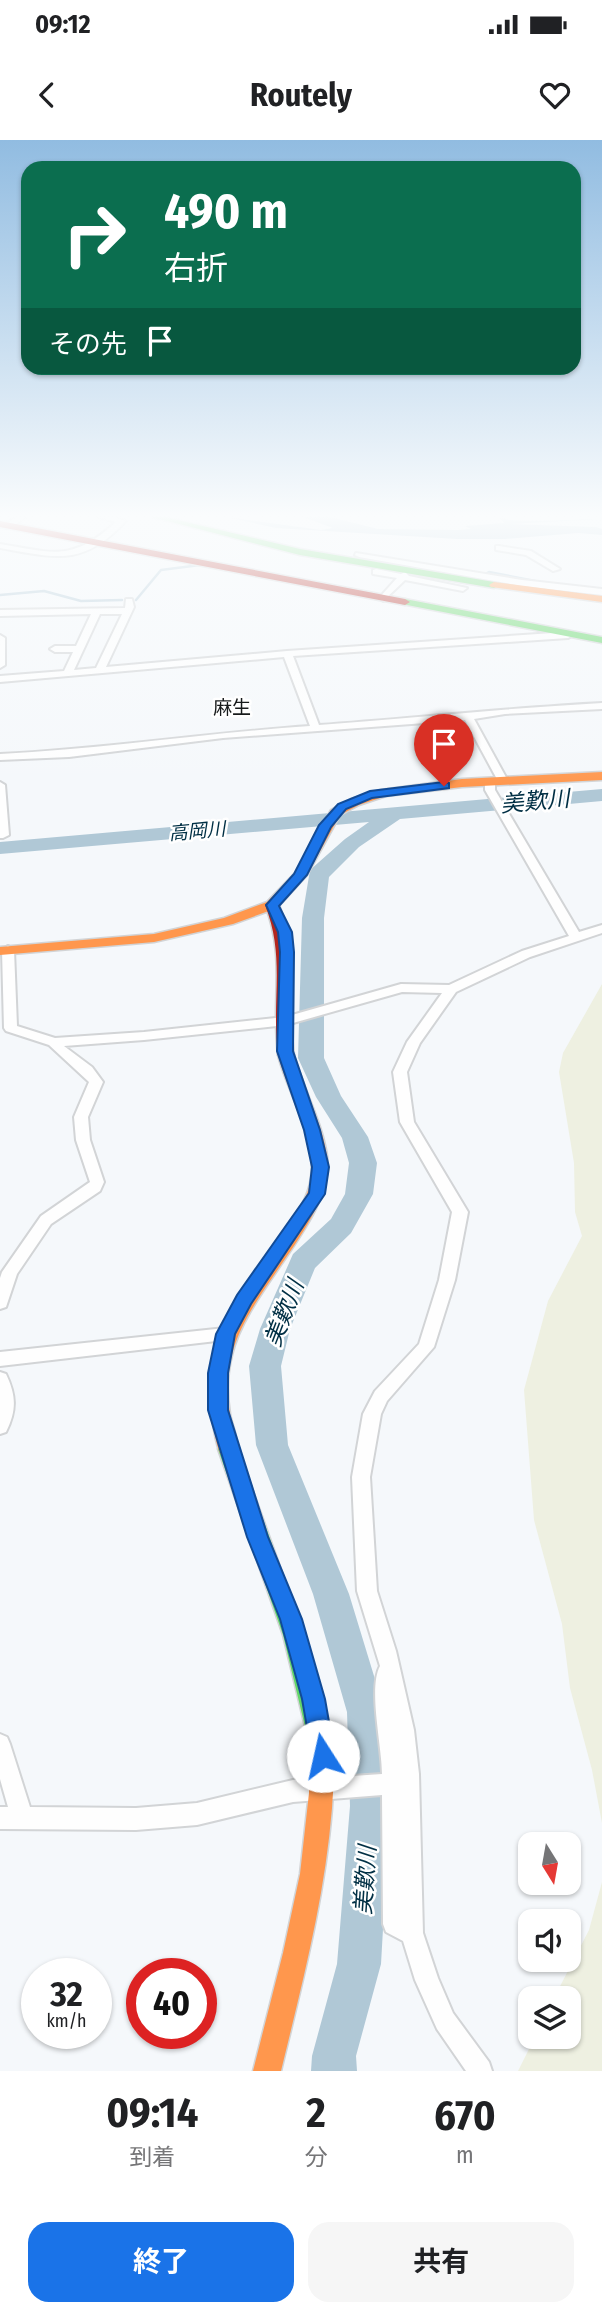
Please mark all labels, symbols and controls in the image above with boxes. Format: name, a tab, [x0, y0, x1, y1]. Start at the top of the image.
text: 09:12	[35, 9, 91, 40]
icon: back	[28, 76, 66, 114]
text: Routely	[250, 76, 352, 114]
icon: heart	[536, 76, 574, 114]
text: 490 m	[164, 182, 288, 241]
icon: right	[49, 189, 140, 280]
text: 右折	[164, 249, 228, 287]
icon: arrive	[141, 322, 179, 360]
text: その先	[49, 329, 127, 360]
district label: 麻生	[213, 696, 251, 719]
pin	[414, 714, 474, 786]
icon: arrive	[425, 725, 463, 763]
water label: 美歎川	[499, 784, 574, 818]
water label: 高岡川	[168, 817, 228, 845]
water label: 美歎川	[259, 1273, 311, 1350]
position arrow	[286, 1719, 360, 1793]
north arrow	[518, 1832, 581, 1895]
map controls	[518, 1832, 581, 2049]
water label: 美歎川	[349, 1842, 382, 1915]
button: sound	[518, 1909, 581, 1972]
speed limit sign: 40	[126, 1958, 217, 2049]
text: 32	[50, 1973, 83, 2015]
button: layers	[518, 1986, 581, 2049]
text: km/h	[46, 2010, 87, 2032]
text: 09:14	[106, 2088, 198, 2138]
text: 2	[306, 2088, 326, 2138]
text: 670	[434, 2091, 496, 2141]
text: m	[456, 2141, 474, 2169]
text: 到着	[129, 2143, 175, 2171]
text: 分	[305, 2143, 328, 2171]
button: 終了	[28, 2222, 294, 2302]
button: 共有	[308, 2222, 574, 2302]

